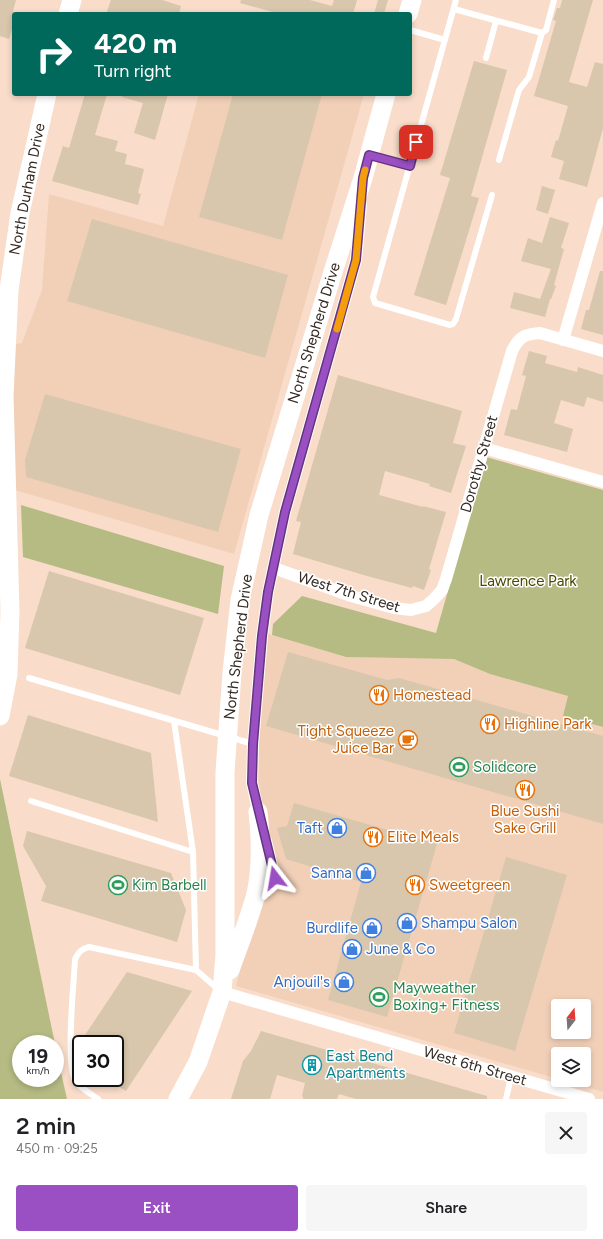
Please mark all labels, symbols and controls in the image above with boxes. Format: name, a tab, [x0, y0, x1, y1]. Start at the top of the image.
text: 420 m	[94, 26, 177, 60]
icon: right	[28, 28, 80, 80]
text: Turn right	[94, 60, 171, 82]
street label: North Durham Drive	[5, 121, 49, 257]
pin	[399, 125, 433, 159]
icon: arrive	[405, 131, 427, 153]
street label: North Shepherd Drive	[284, 260, 344, 406]
street label: Dorothy Street	[457, 413, 502, 515]
street label: West 7th Street	[296, 568, 403, 616]
park label: Lawrence Park	[479, 572, 577, 590]
street label: North Shepherd Drive	[220, 573, 256, 721]
restaurant icon: Homestead	[368, 684, 390, 706]
place label: Homestead	[393, 686, 471, 704]
restaurant icon: Highline Park	[479, 713, 501, 735]
place label: Highline Park	[504, 715, 592, 733]
place label: Tight Squeeze Juice Bar	[298, 722, 394, 757]
cafe icon: Tight Squeeze Juice Bar	[397, 729, 419, 751]
sports icon: Solidcore	[448, 756, 470, 778]
place label: Solidcore	[473, 758, 537, 776]
restaurant icon: Blue Sushi Sake Grill	[514, 779, 536, 801]
place label: Blue Sushi Sake Grill	[490, 802, 560, 837]
shop icon: Taft	[326, 817, 348, 839]
place label: Taft	[297, 819, 323, 837]
restaurant icon: Elite Meals	[362, 826, 384, 848]
place label: Elite Meals	[387, 828, 459, 846]
position arrow	[254, 857, 296, 899]
shop icon: Sanna	[355, 862, 377, 884]
place label: Sanna	[311, 864, 352, 882]
sports icon: Kim Barbell	[107, 874, 129, 896]
restaurant icon: Sweetgreen	[404, 874, 426, 896]
place label: Kim Barbell	[132, 876, 207, 894]
place label: Sweetgreen	[429, 876, 510, 894]
shop icon: Shampu Salon	[396, 912, 418, 934]
place label: Shampu Salon	[421, 914, 517, 932]
shop icon: Burdlife	[361, 917, 383, 939]
place label: Burdlife	[306, 919, 358, 937]
shop icon: June & Co	[341, 938, 363, 960]
place label: June & Co	[366, 940, 436, 958]
shop icon: Anjouil's	[333, 971, 355, 993]
place label: Anjouil's	[274, 973, 330, 991]
place label: Mayweather Boxing+ Fitness	[393, 979, 499, 1014]
sports icon: Mayweather Boxing+ Fitness	[368, 986, 390, 1008]
north arrow	[551, 999, 591, 1039]
map controls	[551, 999, 591, 1087]
speed limit sign: 30	[72, 1035, 124, 1087]
street label: West 6th Street	[421, 1043, 529, 1089]
text: 19	[28, 1044, 48, 1068]
place label: East Bend Apartments	[326, 1047, 405, 1082]
button: layers	[551, 1047, 591, 1087]
building icon: East Bend Apartments	[301, 1054, 323, 1076]
text: km/h	[27, 1064, 49, 1077]
text: 2 min	[16, 1111, 76, 1140]
button: close	[545, 1112, 587, 1154]
text: 450 m · 09:25	[16, 1141, 98, 1156]
button: Exit	[16, 1185, 298, 1231]
button: Share	[306, 1185, 587, 1231]

